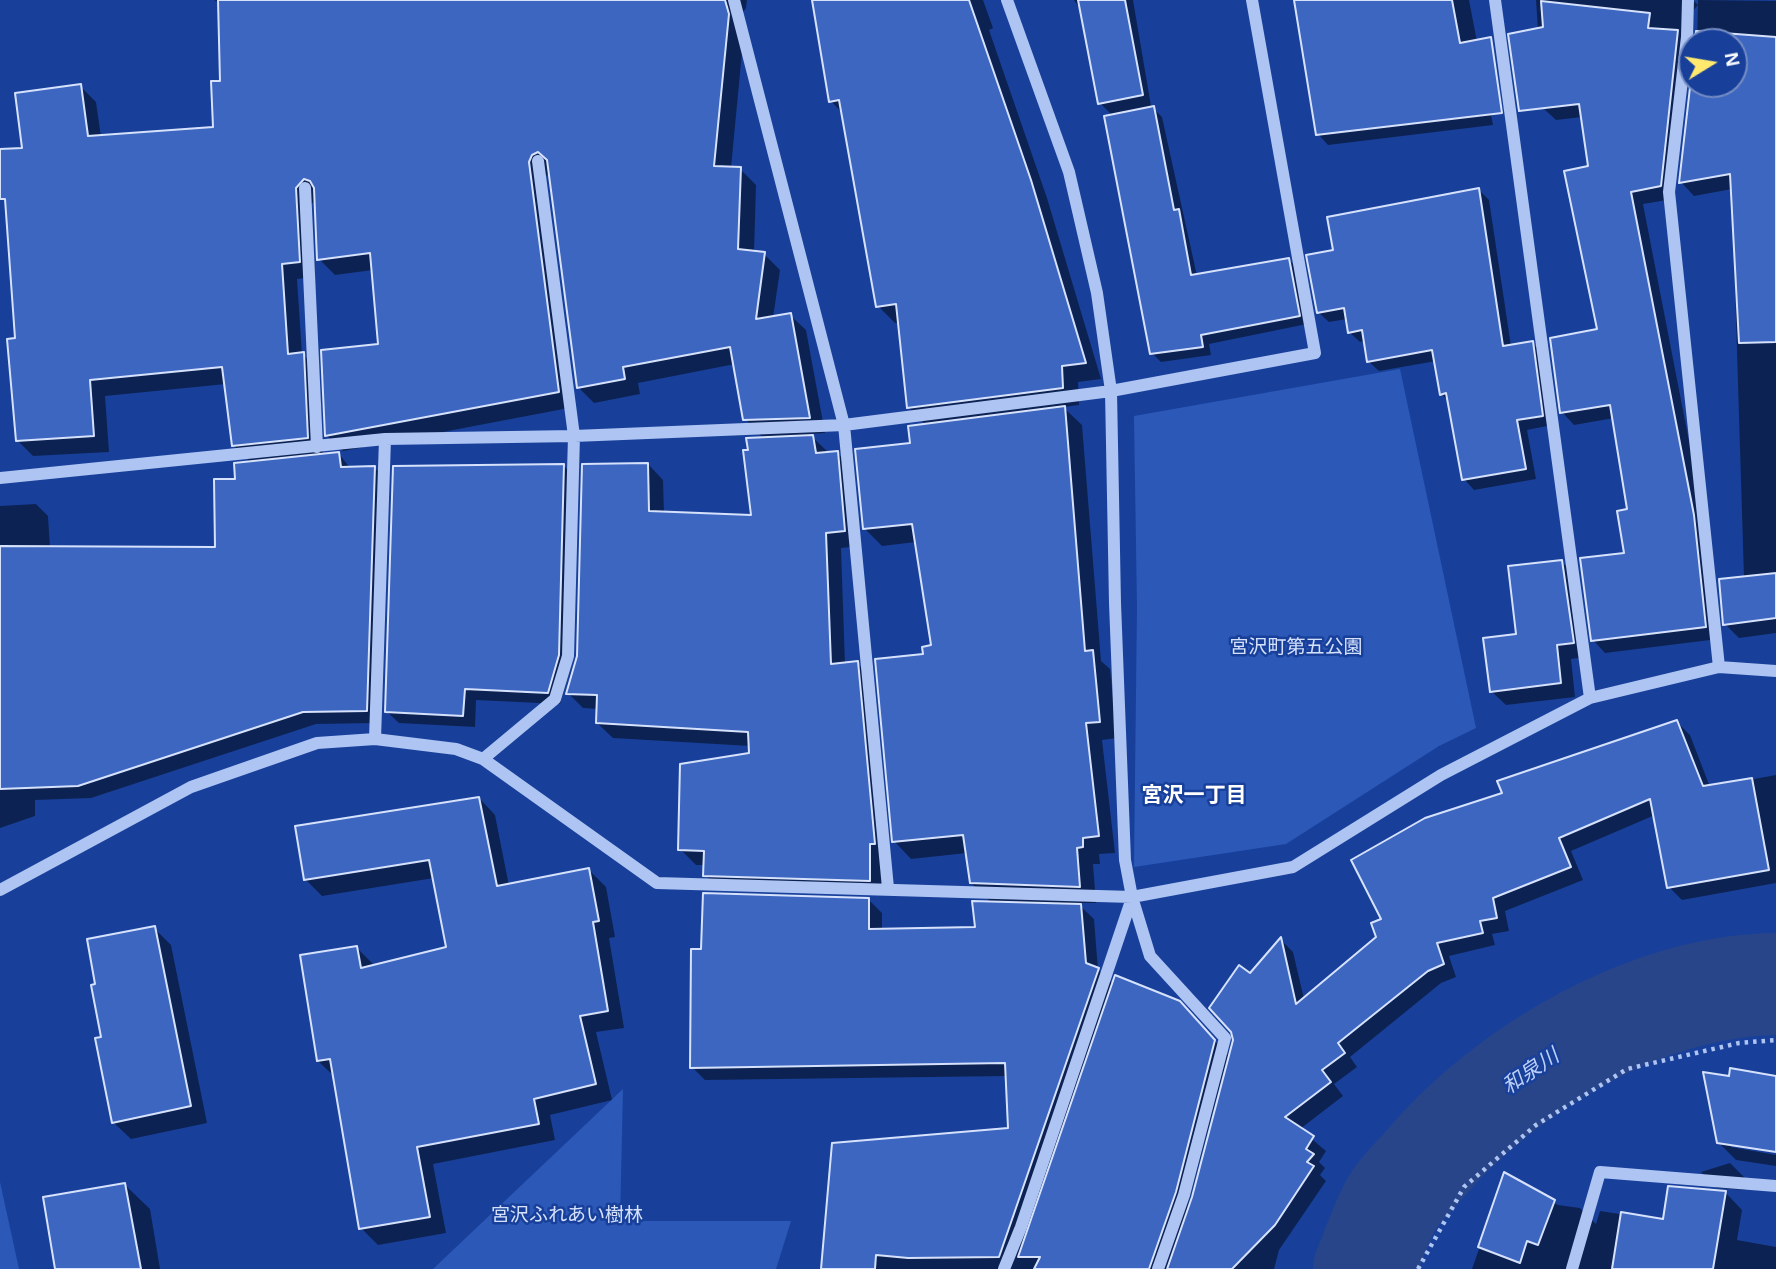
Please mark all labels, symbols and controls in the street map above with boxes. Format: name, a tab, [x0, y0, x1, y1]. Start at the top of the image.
north arrow	[1678, 28, 1748, 98]
text: N	[1721, 51, 1744, 68]
park label: 宮沢町第五公園	[1230, 637, 1362, 659]
district label: 宮沢一丁目	[1142, 783, 1246, 809]
water label: 和泉川	[1498, 1044, 1564, 1100]
park label: 宮沢ふれあい樹林	[491, 1205, 643, 1227]

